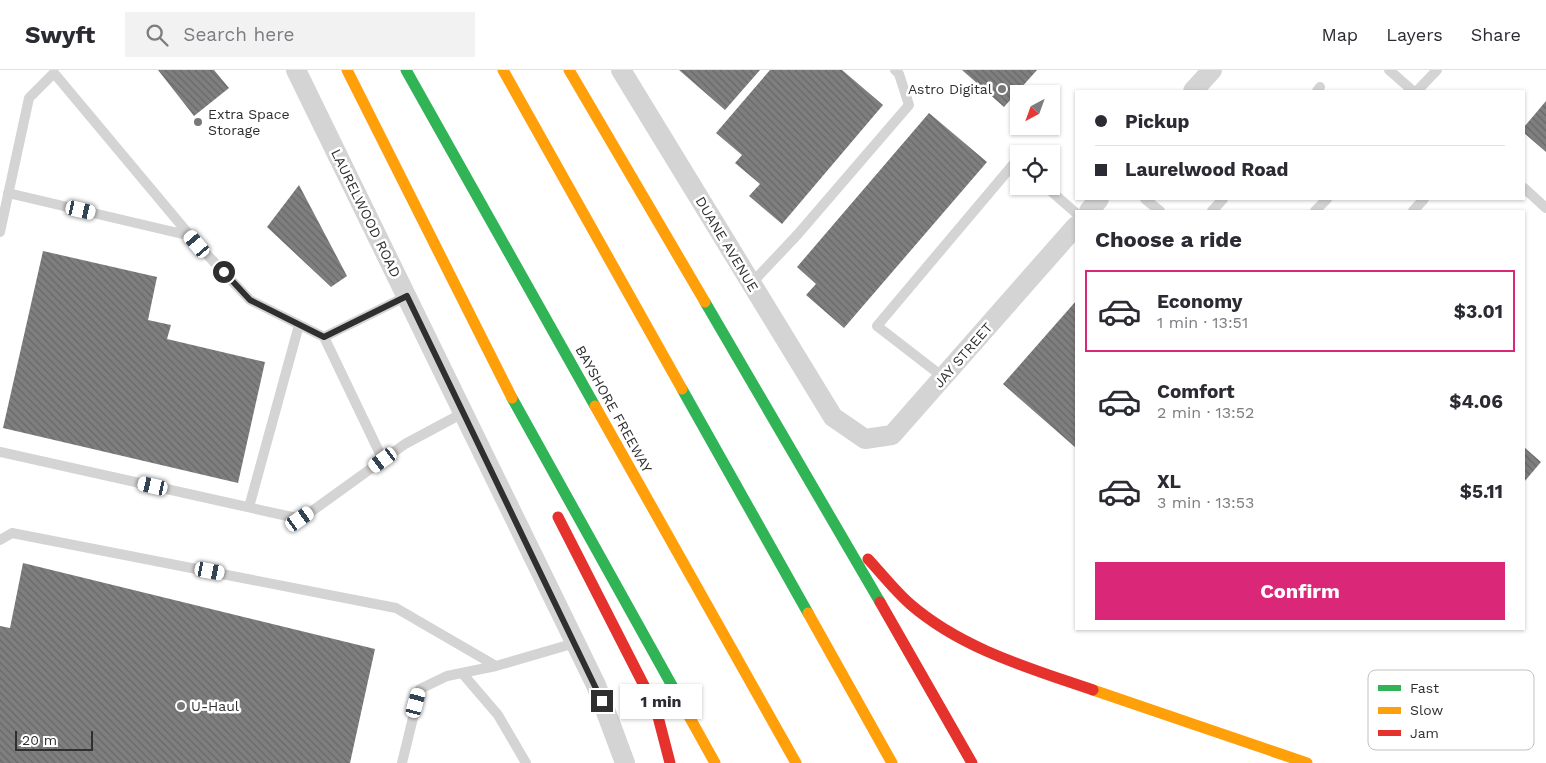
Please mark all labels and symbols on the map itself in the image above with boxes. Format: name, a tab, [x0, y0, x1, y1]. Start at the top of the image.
place label: Astro Digital	[908, 81, 993, 97]
marker: Astro Digital	[996, 83, 1008, 95]
north arrow	[1010, 85, 1060, 135]
place label: Extra Space Storage	[208, 106, 290, 138]
marker: Extra Space Storage	[192, 116, 204, 128]
street label: LAURELWOOD ROAD	[328, 146, 404, 280]
street label: DUANE AVENUE	[692, 194, 762, 294]
car	[64, 199, 97, 221]
car	[181, 228, 212, 260]
route start	[213, 261, 235, 283]
street label: JAY STREET	[930, 319, 996, 391]
street label: BAYSHORE FREEWAY	[572, 343, 656, 475]
car	[366, 445, 399, 475]
car	[136, 475, 169, 497]
car	[283, 504, 316, 534]
car	[193, 561, 226, 581]
legend	[1368, 670, 1534, 750]
text: Fast	[1410, 680, 1439, 696]
callout: 1 min	[620, 684, 702, 718]
car	[404, 687, 427, 719]
route end	[591, 690, 613, 712]
place label: U-Haul	[191, 698, 240, 714]
marker: U-Haul	[175, 700, 187, 712]
text: Slow	[1410, 702, 1443, 718]
text: Jam	[1410, 725, 1439, 741]
scale bar	[15, 728, 92, 751]

